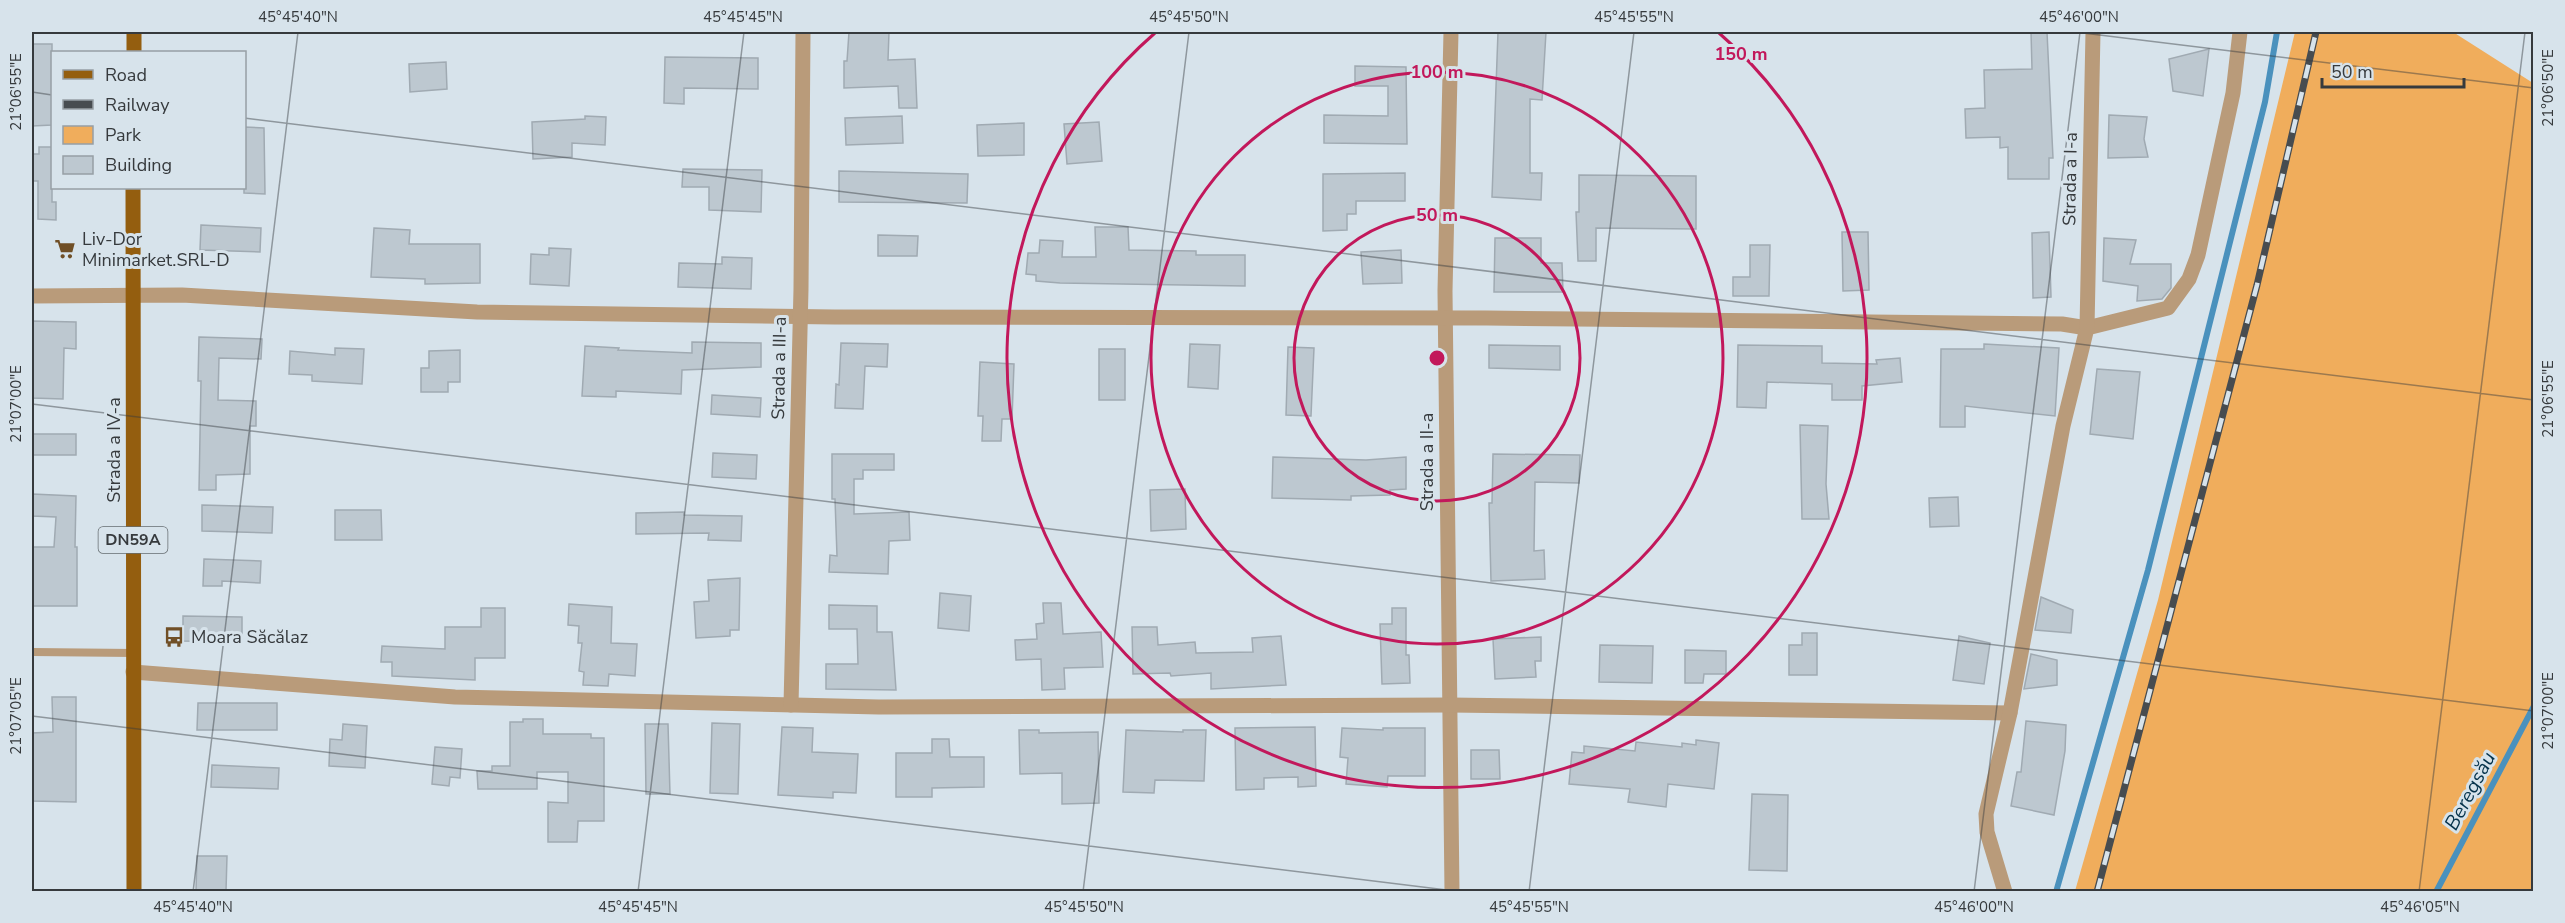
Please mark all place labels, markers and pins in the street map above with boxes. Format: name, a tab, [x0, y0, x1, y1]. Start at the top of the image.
place label: Liv-Dor Minimarket.SRL-D	[82, 227, 230, 272]
supermarket icon: Liv-Dor Minimarket.SRL-D	[53, 237, 77, 261]
centre of rings	[1427, 348, 1447, 368]
bus stop icon: Moara Săcălaz	[162, 625, 186, 649]
place label: Moara Săcălaz	[191, 625, 308, 649]

